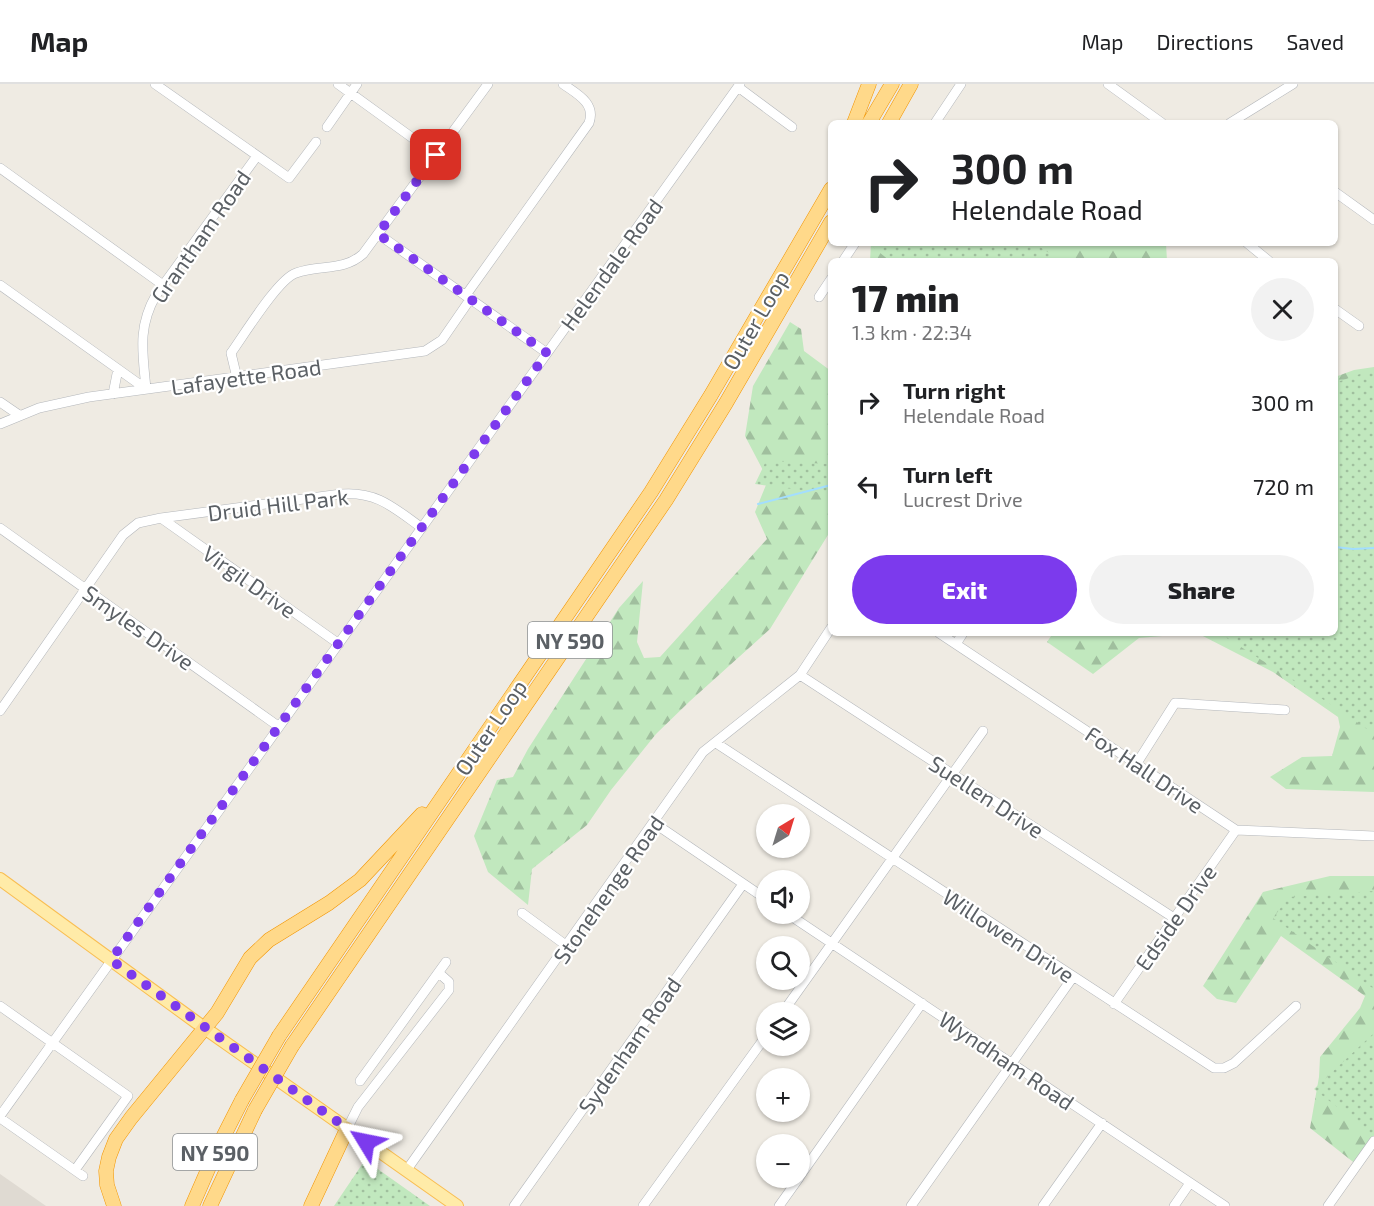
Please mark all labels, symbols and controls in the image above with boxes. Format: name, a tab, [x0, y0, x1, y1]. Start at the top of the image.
text: Map	[30, 24, 88, 58]
text: Map	[1081, 29, 1124, 54]
text: Directions	[1157, 29, 1253, 54]
text: Saved	[1286, 29, 1344, 54]
pin	[410, 129, 461, 180]
icon: arrive	[419, 138, 452, 171]
text: 300 m	[951, 142, 1074, 192]
icon: right	[852, 144, 930, 222]
street label: Grantham Road	[145, 165, 255, 307]
street label: Helendale Road	[555, 193, 667, 335]
text: Helendale Road	[951, 193, 1143, 225]
street label: Outer Loop	[716, 266, 794, 374]
text: 17 min	[852, 276, 960, 319]
button: close	[1251, 278, 1314, 341]
text: 1.3 km · 22:34	[852, 320, 972, 344]
street label: Lafayette Road	[169, 353, 323, 399]
text: Turn right	[903, 377, 1005, 403]
icon: right	[852, 386, 885, 419]
text: 300 m	[1251, 389, 1314, 415]
text: Helendale Road	[903, 403, 1045, 427]
text: Turn left	[903, 461, 992, 487]
icon: left	[852, 470, 885, 503]
text: 720 m	[1253, 473, 1314, 499]
street label: Druid Hill Park	[206, 482, 350, 526]
text: Lucrest Drive	[903, 487, 1023, 511]
street label: Virgil Drive	[198, 539, 302, 623]
button: Exit	[852, 555, 1077, 624]
button: Share	[1089, 555, 1314, 624]
street label: Smyles Drive	[78, 579, 200, 675]
road number: NY 590	[528, 622, 612, 658]
street label: Outer Loop	[449, 674, 531, 780]
street label: Fox Hall Drive	[1081, 720, 1209, 818]
street label: Suellen Drive	[925, 749, 1049, 843]
north arrow	[756, 804, 810, 858]
map controls	[756, 804, 810, 1188]
street label: Stonehenge Road	[547, 810, 669, 968]
street label: Edside Drive	[1129, 859, 1221, 975]
button: sound	[756, 870, 810, 924]
street label: Willowen Drive	[938, 883, 1080, 987]
button: search	[756, 936, 810, 990]
street label: Sydenham Road	[572, 972, 686, 1118]
button: layers	[756, 1002, 810, 1056]
street label: Wyndham Road	[934, 1005, 1080, 1115]
button: +	[756, 1068, 810, 1122]
position arrow	[334, 1110, 398, 1174]
road number: NY 590	[173, 1134, 257, 1170]
button: −	[756, 1134, 810, 1188]

